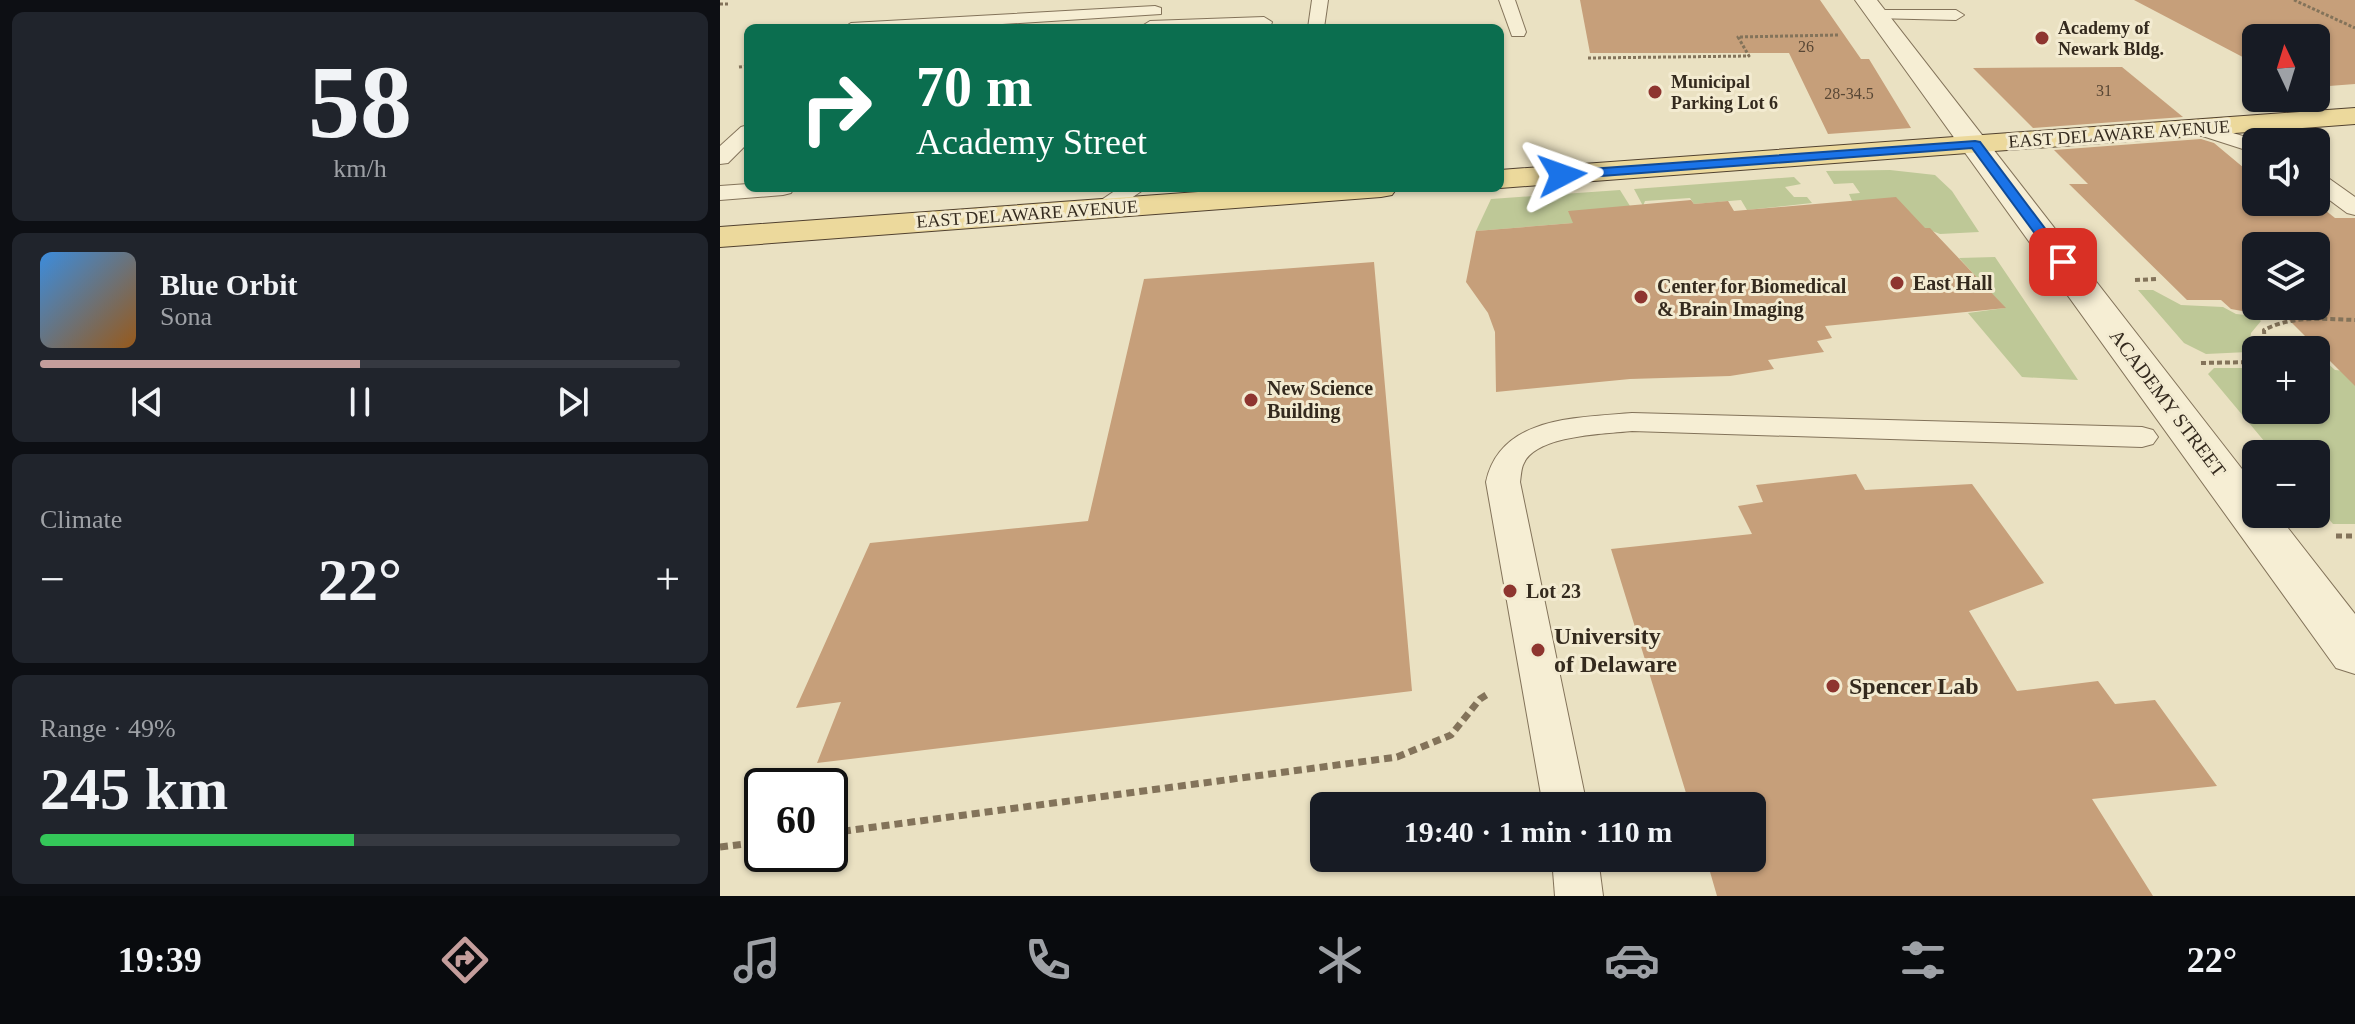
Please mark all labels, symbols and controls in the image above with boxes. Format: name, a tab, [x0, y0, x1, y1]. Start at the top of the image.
place label: Academy of Newark Bldg.	[2058, 18, 2164, 59]
north arrow	[2242, 24, 2330, 112]
map controls	[2242, 24, 2330, 528]
marker: Academy of Newark Bldg.	[2033, 29, 2051, 47]
house number: 26	[1798, 38, 1814, 55]
text: 58	[308, 44, 412, 159]
icon: right	[784, 56, 888, 160]
text: 70 m	[916, 56, 1033, 118]
place label: Municipal Parking Lot 6	[1671, 72, 1778, 113]
house number: 31	[2096, 82, 2112, 99]
marker: Municipal Parking Lot 6	[1646, 83, 1664, 101]
house number: 28-34.5	[1824, 85, 1874, 102]
street label: EAST DELAWARE AVENUE	[2008, 116, 2230, 152]
text: Academy Street	[916, 122, 1147, 162]
button: sound	[2242, 128, 2330, 216]
position arrow	[1520, 133, 1604, 217]
text: km/h	[333, 154, 387, 183]
street label: EAST DELAWARE AVENUE	[916, 196, 1138, 232]
pin	[2029, 228, 2097, 296]
button: layers	[2242, 232, 2330, 320]
icon: arrive	[2041, 240, 2085, 284]
text: Blue Orbit	[160, 268, 298, 301]
place label: East Hall	[1913, 272, 1993, 294]
marker: East Hall	[1888, 274, 1906, 292]
place label: Center for Biomedical & Brain Imaging	[1657, 275, 1847, 321]
marker: Center for Biomedical & Brain Imaging	[1632, 288, 1650, 306]
text: Sona	[160, 302, 212, 331]
street label: ACADEMY STREET	[2105, 325, 2231, 481]
button: +	[2242, 336, 2330, 424]
place label: New Science Building	[1267, 377, 1373, 423]
icon: previous	[125, 380, 169, 424]
icon: pause	[338, 380, 382, 424]
icon: next	[551, 380, 595, 424]
marker: New Science Building	[1242, 391, 1260, 409]
button: −	[2242, 440, 2330, 528]
text: Climate	[40, 505, 122, 534]
text: 22°	[318, 547, 402, 613]
text: −	[40, 555, 65, 604]
text: +	[655, 555, 680, 604]
place label: Lot 23	[1526, 580, 1581, 602]
marker: Lot 23	[1501, 582, 1519, 600]
place label: University of Delaware	[1554, 623, 1677, 677]
marker: University of Delaware	[1529, 641, 1547, 659]
place label: Spencer Lab	[1849, 673, 1979, 699]
marker: Spencer Lab	[1824, 677, 1842, 695]
text: Range · 49%	[40, 714, 176, 743]
text: 245 km	[40, 756, 228, 822]
speed limit sign: 60	[744, 768, 848, 872]
text: 19:40 · 1 min · 110 m	[1404, 815, 1672, 848]
icon: directions	[437, 932, 493, 988]
icon: music	[729, 932, 785, 988]
icon: phone	[1020, 932, 1076, 988]
icon: climate	[1312, 932, 1368, 988]
icon: car	[1604, 932, 1660, 988]
icon: filters	[1895, 932, 1951, 988]
text: 19:39	[118, 940, 202, 980]
text: 22°	[2187, 940, 2237, 980]

